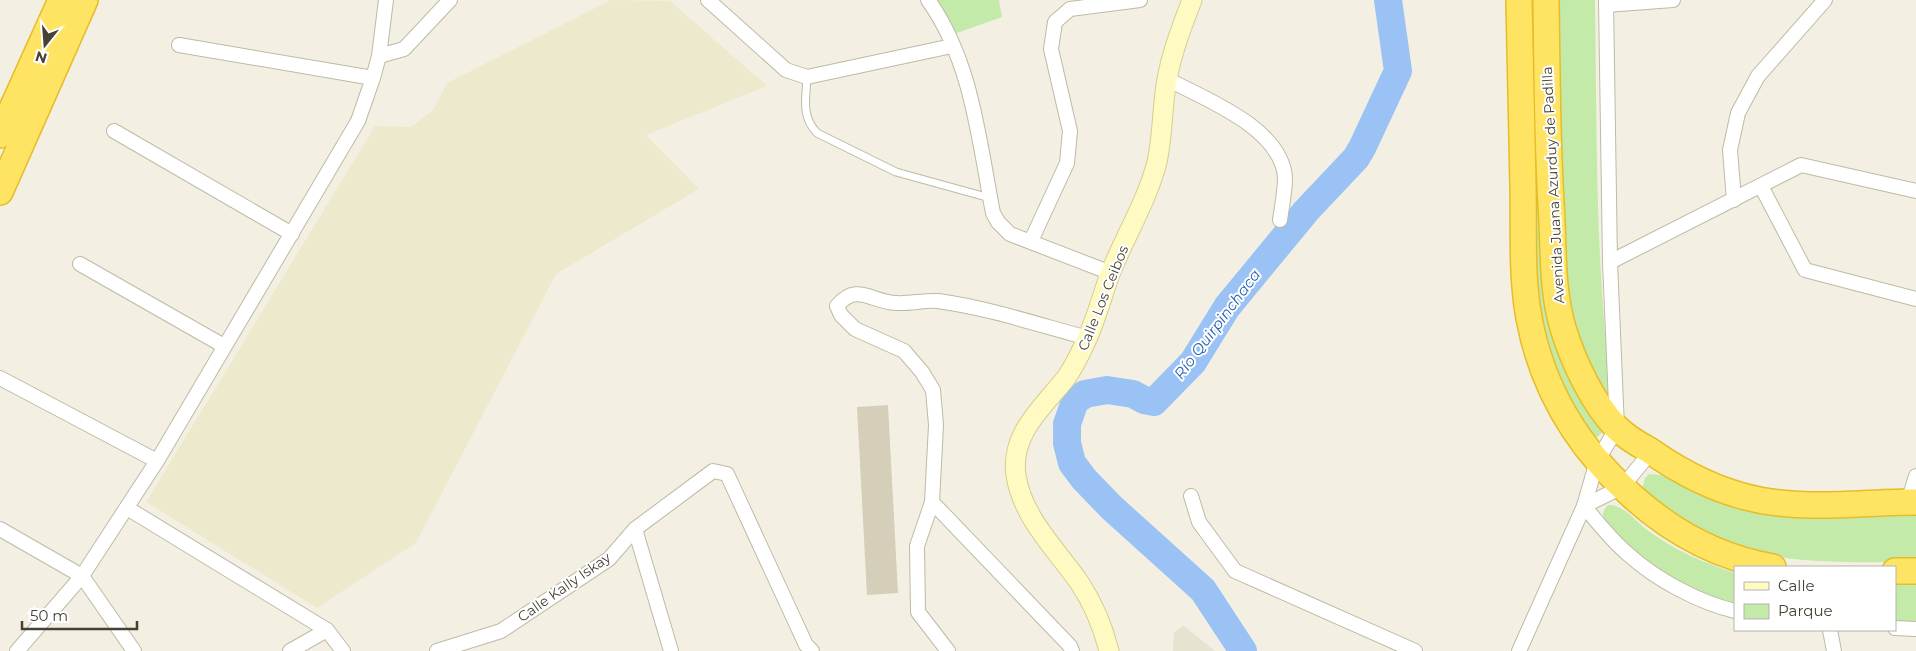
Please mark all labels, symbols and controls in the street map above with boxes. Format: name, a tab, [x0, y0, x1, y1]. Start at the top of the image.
north arrow	[20, 20, 70, 70]
text: N	[33, 47, 49, 68]
street label: Avenida Juana Azurduy de Padilla	[1538, 66, 1568, 304]
street label: Calle Los Ceibos	[1074, 243, 1132, 353]
water label: Río Quirpinchaca	[1170, 265, 1264, 383]
street label: Calle Kally Iskay	[514, 548, 614, 626]
legend	[1734, 566, 1896, 631]
text: Calle	[1778, 576, 1815, 595]
scale bar	[22, 598, 138, 630]
text: Parque	[1778, 601, 1833, 620]
text: 50 m	[30, 606, 68, 625]

